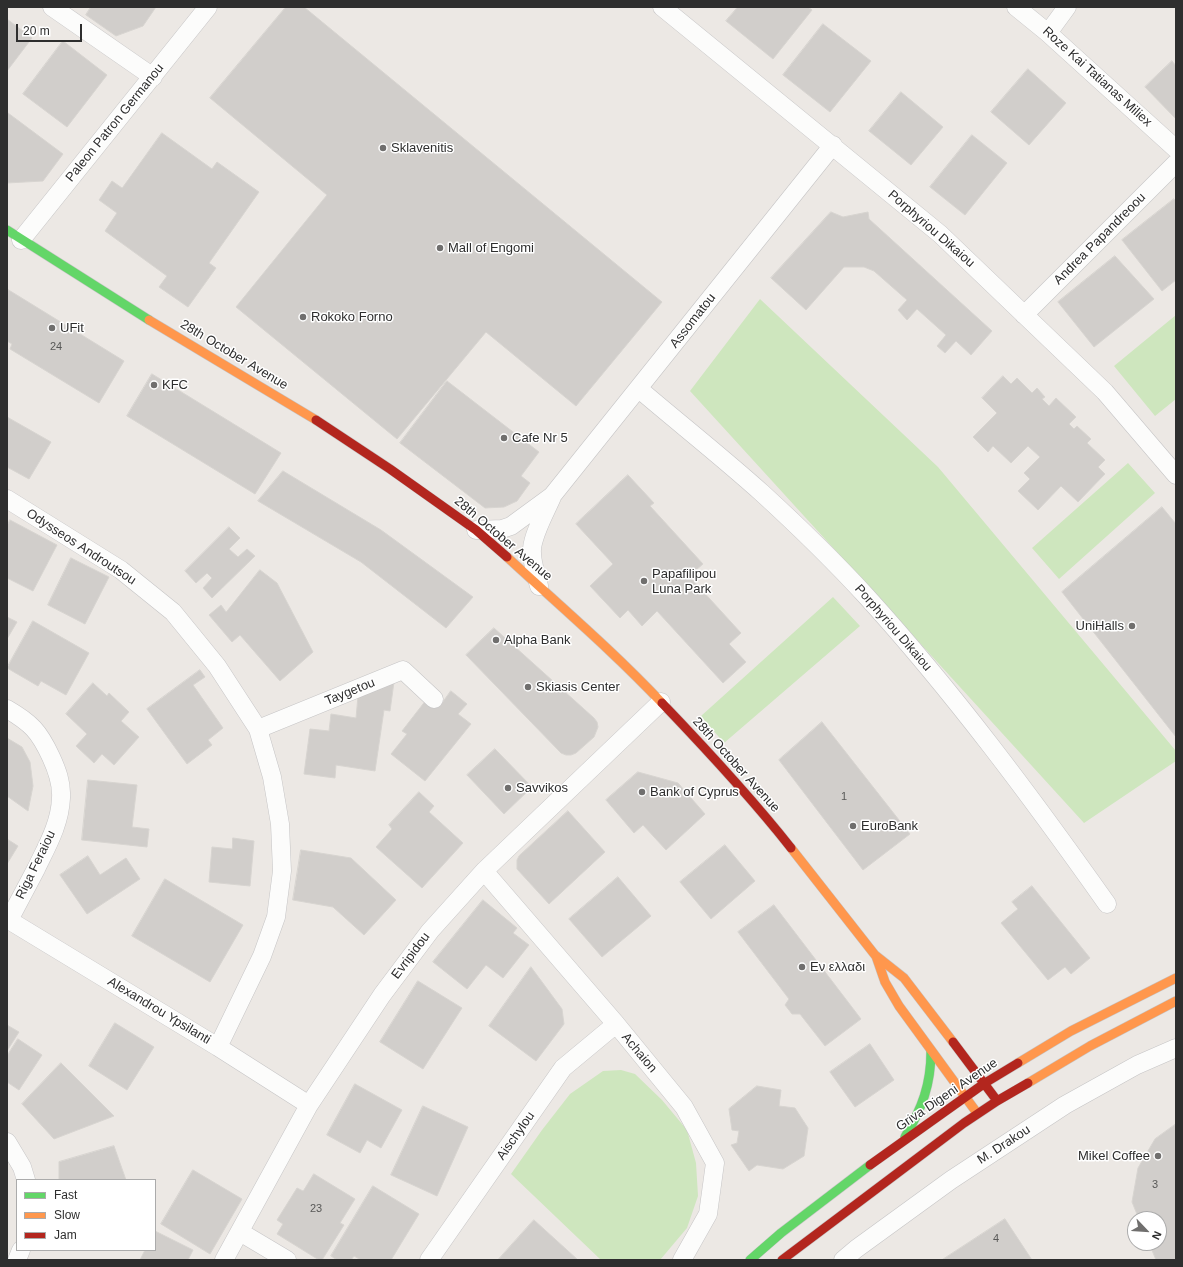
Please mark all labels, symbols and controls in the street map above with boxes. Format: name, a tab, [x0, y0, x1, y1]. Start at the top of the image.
scale bar	[18, 16, 84, 42]
text: 20 m	[23, 24, 50, 38]
street label: Roze Kai Tatianas Miliex	[1039, 24, 1155, 130]
street label: Paleon Patron Germanou	[63, 61, 167, 185]
place label: Sklavenitis	[391, 140, 453, 156]
marker: Sklavenitis	[378, 143, 388, 153]
street label: Porphyriou Dikaiou	[884, 187, 978, 271]
street label: Andrea Papandreoou	[1051, 190, 1149, 288]
place label: Mall of Engomi	[448, 240, 534, 256]
marker: Mall of Engomi	[435, 243, 445, 253]
street label: Assomatou	[667, 291, 719, 351]
place label: Rokoko Forno	[311, 309, 393, 325]
marker: Rokoko Forno	[298, 312, 308, 322]
street label: 28th October Avenue	[177, 317, 291, 393]
place label: UFit	[60, 320, 84, 336]
marker: UFit	[47, 323, 57, 333]
house number: 24	[50, 340, 62, 354]
place label: KFC	[162, 377, 188, 393]
marker: KFC	[149, 380, 159, 390]
place label: Cafe Nr 5	[512, 430, 568, 446]
marker: Cafe Nr 5	[499, 433, 509, 443]
street label: 28th October Avenue	[451, 494, 555, 584]
street label: Odysseos Androutsou	[23, 506, 139, 588]
place label: Papafilipou Luna Park	[652, 566, 716, 597]
marker: Papafilipou Luna Park	[639, 576, 649, 586]
street label: Porphyriou Dikaiou	[851, 581, 935, 675]
place label: UniHalls	[1076, 618, 1124, 634]
marker: UniHalls	[1127, 621, 1137, 631]
place label: Alpha Bank	[504, 632, 570, 648]
marker: Alpha Bank	[491, 635, 501, 645]
street label: Taygetou	[323, 675, 377, 709]
place label: Skiasis Center	[536, 679, 620, 695]
marker: Skiasis Center	[523, 682, 533, 692]
street label: 28th October Avenue	[689, 714, 783, 816]
place label: Savvikos	[516, 780, 568, 796]
marker: Savvikos	[503, 783, 513, 793]
place label: Bank of Cyprus	[650, 784, 739, 800]
marker: Bank of Cyprus	[637, 787, 647, 797]
house number: 1	[841, 790, 847, 804]
place label: EuroBank	[861, 818, 918, 834]
marker: EuroBank	[848, 821, 858, 831]
street label: Riga Feraiou	[13, 828, 59, 902]
street label: Evripidou	[388, 930, 434, 982]
place label: Εν ελλαδι	[810, 959, 865, 975]
marker: Εν ελλαδι	[797, 962, 807, 972]
street label: Alexandrou Ypsilanti	[105, 974, 213, 1048]
street label: Achaion	[618, 1030, 660, 1076]
street label: Griva Digeni Avenue	[893, 1055, 1001, 1135]
street label: Aischylou	[494, 1109, 538, 1163]
street label: M. Drakou	[975, 1122, 1033, 1168]
place label: Mikel Coffee	[1078, 1148, 1150, 1164]
marker: Mikel Coffee	[1153, 1151, 1163, 1161]
house number: 3	[1152, 1178, 1158, 1192]
legend	[16, 1179, 156, 1251]
text: Fast	[54, 1188, 77, 1202]
house number: 23	[310, 1202, 322, 1216]
text: Slow	[54, 1208, 80, 1222]
north arrow	[1127, 1211, 1167, 1251]
text: Jam	[54, 1228, 77, 1242]
text: N	[1150, 1230, 1164, 1242]
house number: 4	[993, 1232, 999, 1246]

